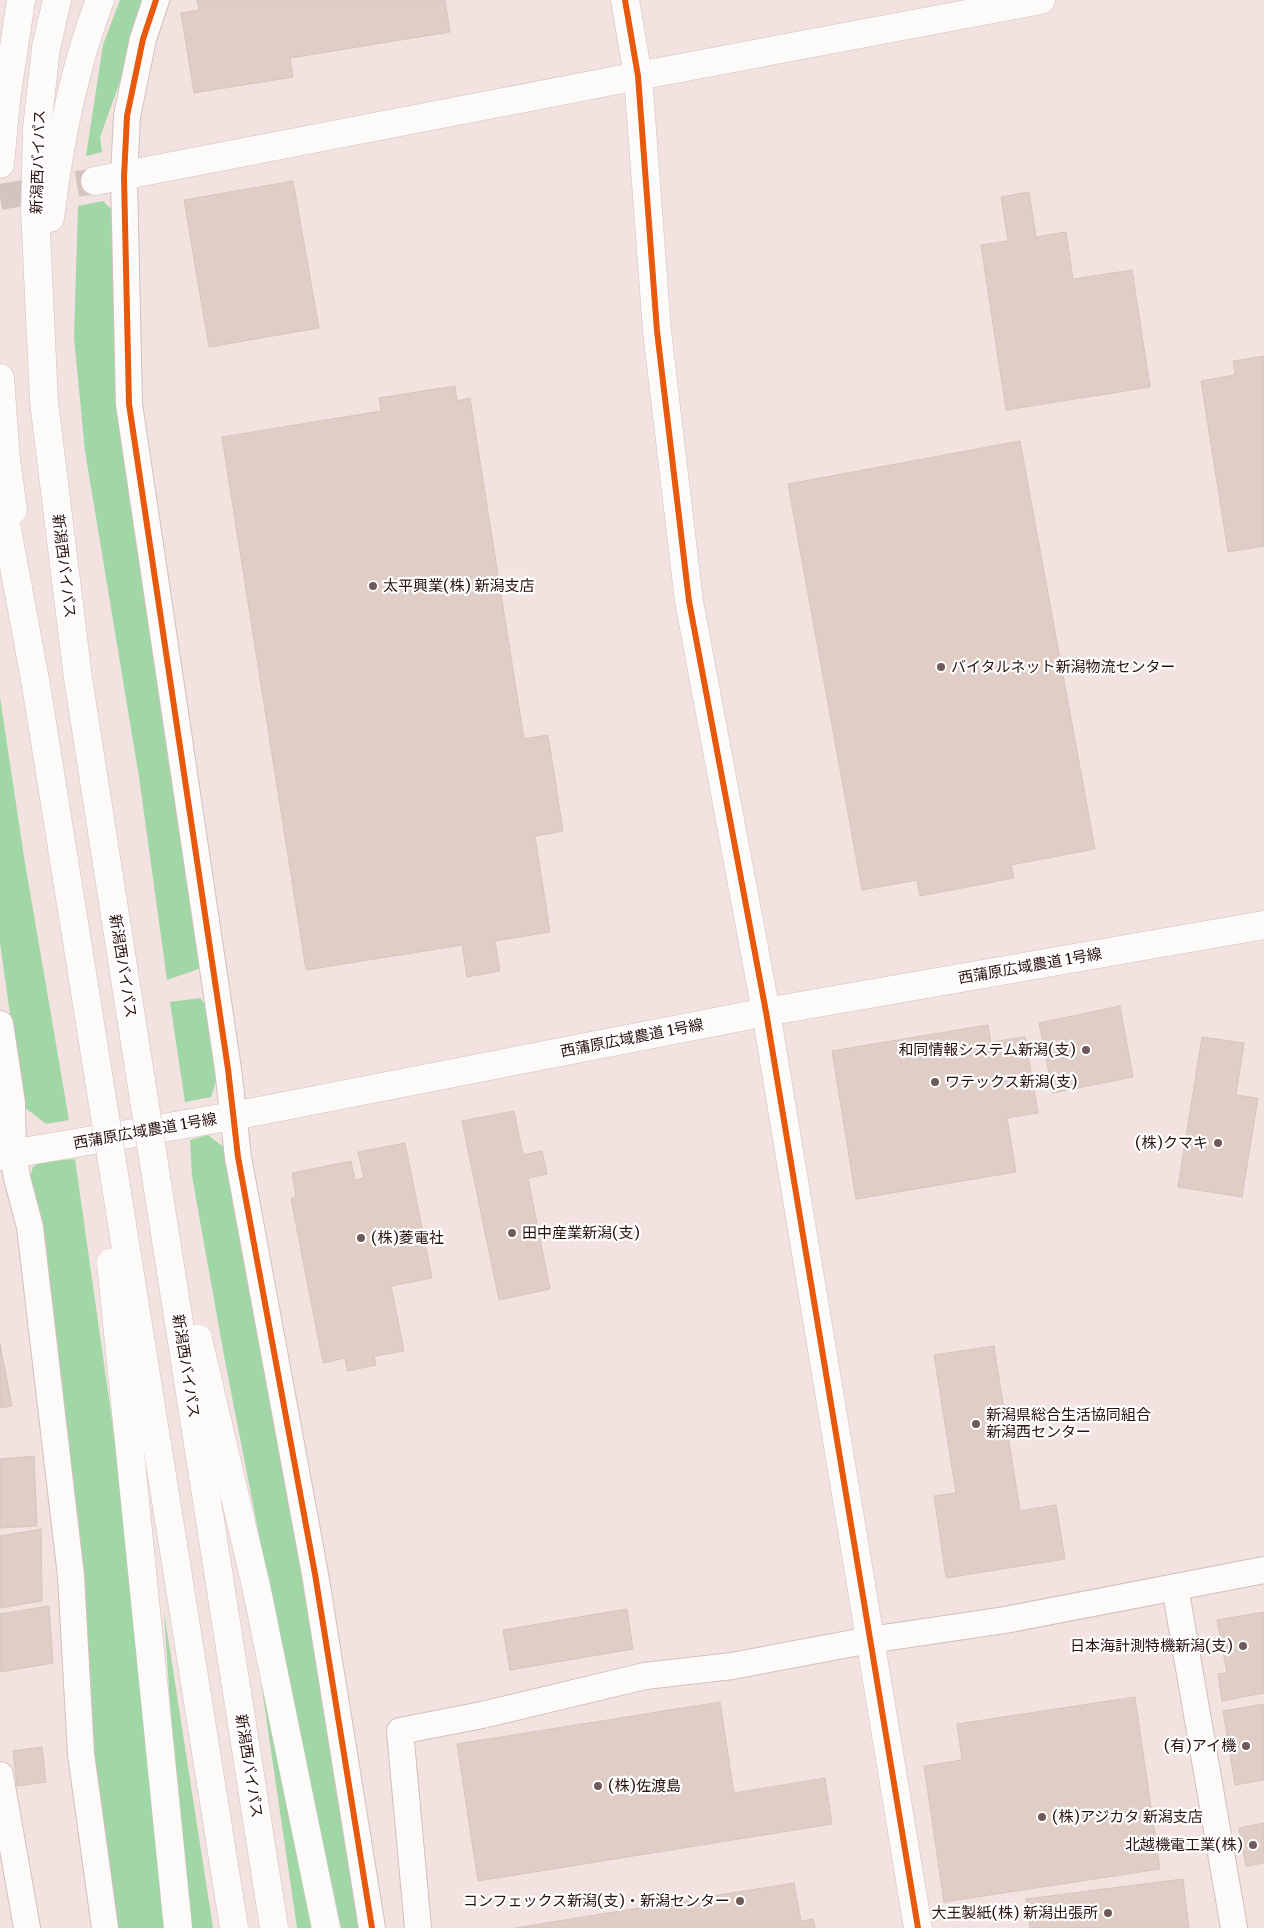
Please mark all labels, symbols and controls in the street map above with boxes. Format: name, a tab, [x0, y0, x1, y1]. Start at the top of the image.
street label: 新潟西バイパス	[26, 109, 49, 215]
street label: 新潟西バイパス	[49, 513, 80, 619]
place label: 太平興業(株) 新潟支店	[383, 576, 534, 595]
marker: 太平興業(株) 新潟支店	[367, 580, 379, 592]
place label: バイタルネット新潟物流センター	[951, 657, 1175, 676]
marker: バイタルネット新潟物流センター	[935, 661, 947, 673]
street label: 新潟西バイパス	[106, 913, 141, 1019]
street label: 西蒲原広域農道 1号線	[957, 944, 1103, 987]
street label: 西蒲原広域農道 1号線	[559, 1014, 705, 1061]
place label: 和同情報システム新潟(支)	[899, 1040, 1076, 1059]
marker: 和同情報システム新潟(支)	[1080, 1044, 1092, 1056]
place label: ワテックス新潟(支)	[945, 1072, 1077, 1091]
marker: ワテックス新潟(支)	[929, 1076, 941, 1088]
street label: 西蒲原広域農道 1号線	[72, 1109, 218, 1152]
place label: (株)クマキ	[1135, 1133, 1208, 1152]
marker: (株)クマキ	[1212, 1137, 1224, 1149]
place label: 田中産業新潟(支)	[522, 1223, 640, 1242]
marker: 田中産業新潟(支)	[506, 1227, 518, 1239]
place label: (株)菱電社	[371, 1228, 444, 1247]
marker: (株)菱電社	[355, 1232, 367, 1244]
street label: 新潟西バイパス	[169, 1313, 204, 1419]
place label: 新潟県総合生活協同組合 新潟西センター	[986, 1405, 1151, 1441]
marker: 新潟県総合生活協同組合 新潟西センター	[970, 1418, 982, 1430]
place label: 日本海計測特機新潟(支)	[1070, 1636, 1233, 1655]
marker: 日本海計測特機新潟(支)	[1237, 1640, 1249, 1652]
street label: 新潟西バイパス	[232, 1713, 267, 1819]
place label: (有)アイ機	[1164, 1736, 1236, 1755]
marker: (有)アイ機	[1240, 1740, 1252, 1752]
place label: (株)佐渡島	[608, 1776, 681, 1795]
marker: (株)佐渡島	[592, 1780, 604, 1792]
place label: (株)アジカタ 新潟支店	[1052, 1807, 1203, 1826]
marker: (株)アジカタ 新潟支店	[1036, 1811, 1048, 1823]
place label: 北越機電工業(株)	[1125, 1835, 1243, 1854]
marker: 北越機電工業(株)	[1247, 1839, 1259, 1851]
place label: コンフェックス新潟(支)・新潟センター	[463, 1891, 730, 1910]
marker: コンフェックス新潟(支)・新潟センター	[734, 1895, 746, 1907]
place label: 大王製紙(株) 新潟出張所	[932, 1903, 1098, 1922]
marker: 大王製紙(株) 新潟出張所	[1102, 1907, 1114, 1919]

